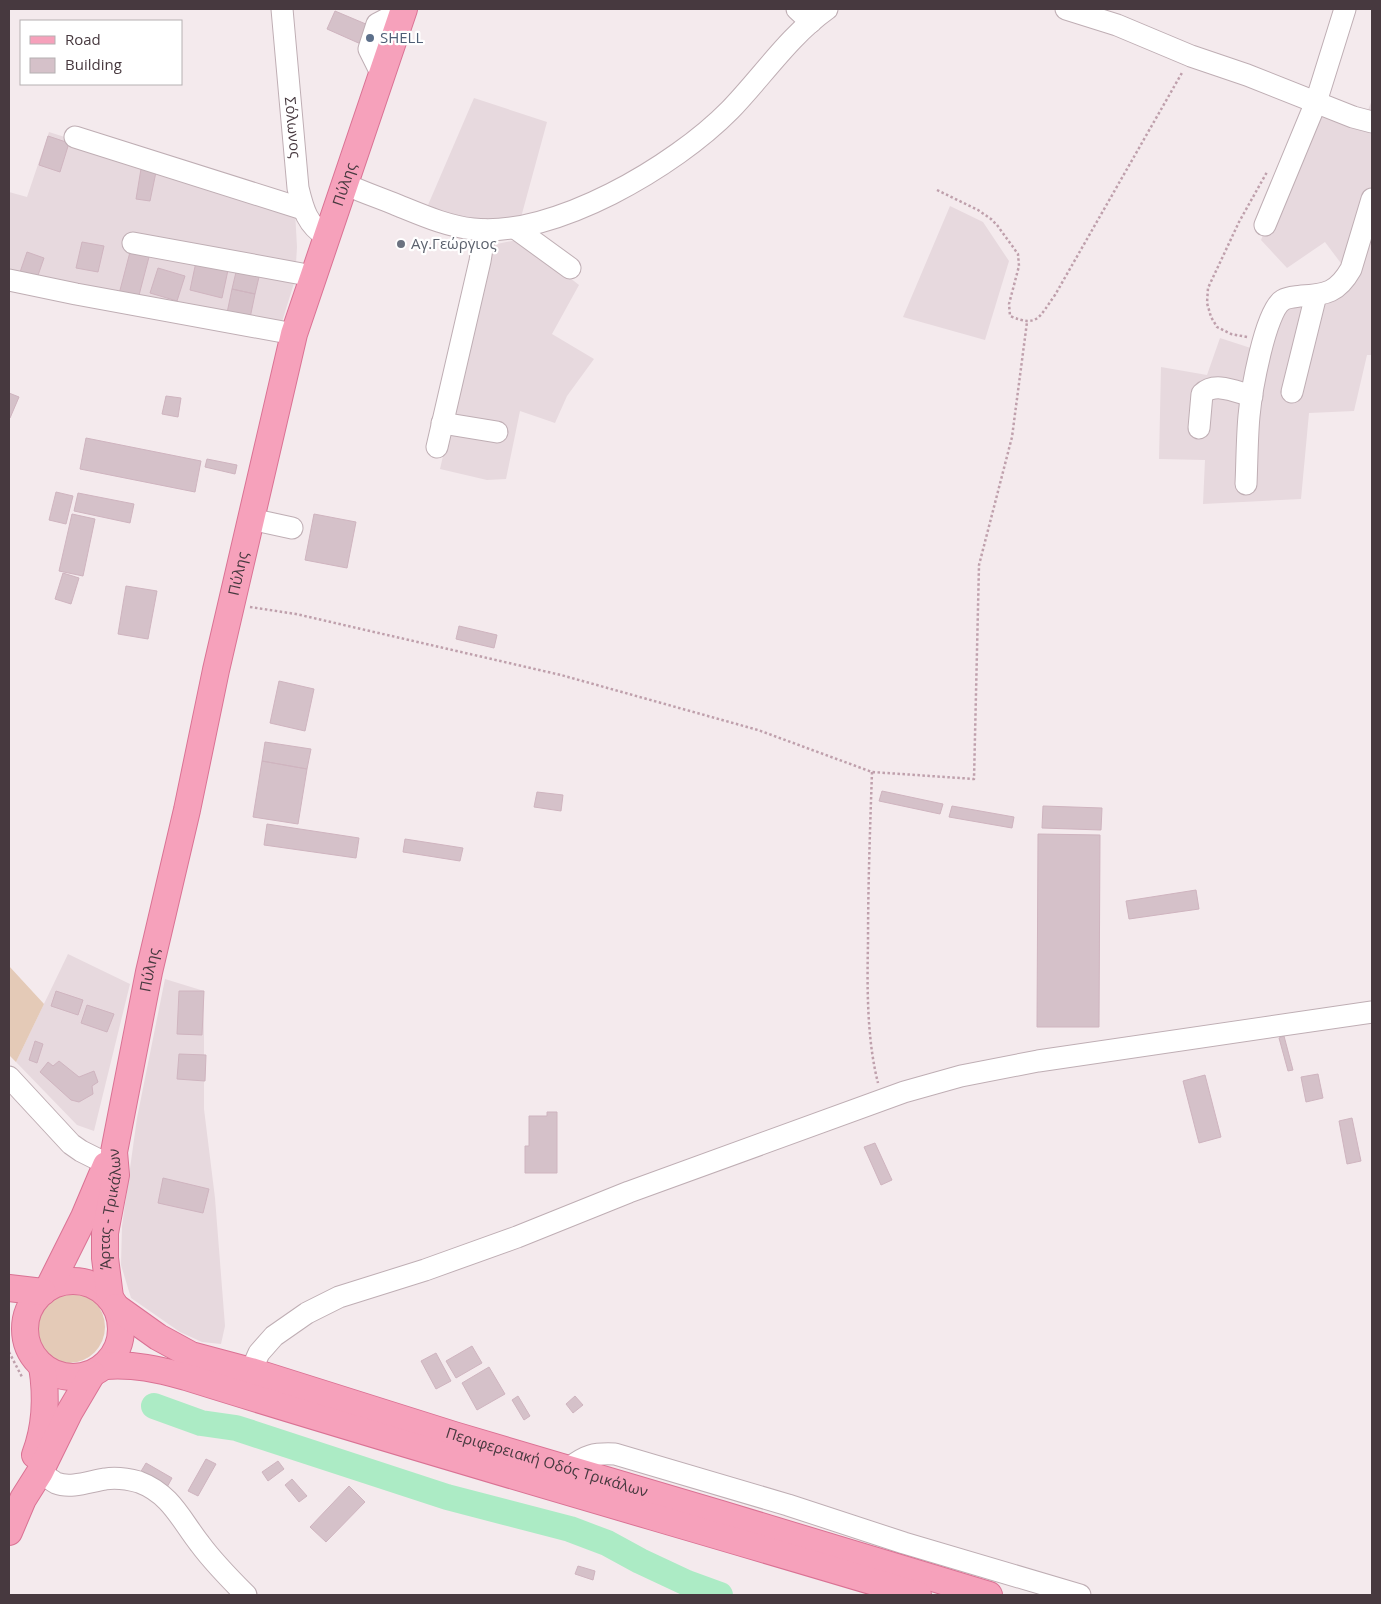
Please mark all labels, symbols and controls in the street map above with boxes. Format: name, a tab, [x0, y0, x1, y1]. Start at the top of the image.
legend	[20, 20, 182, 85]
place label: SHELL	[380, 27, 423, 47]
text: Road	[65, 29, 101, 49]
marker: SHELL	[364, 32, 376, 44]
text: Building	[65, 54, 122, 74]
street label: Σόλωνος	[281, 96, 306, 159]
street label: Πύλης	[327, 160, 360, 208]
place label: Αγ.Γεώργιος	[411, 233, 497, 253]
marker: Αγ.Γεώργιος	[395, 238, 407, 250]
street label: Πύλης	[223, 550, 252, 597]
street label: Πύλης	[134, 946, 163, 993]
street label: Άρτας - Τρικάλων	[94, 1148, 125, 1271]
street label: Περιφερειακή Οδός Τρικάλων	[444, 1422, 651, 1501]

